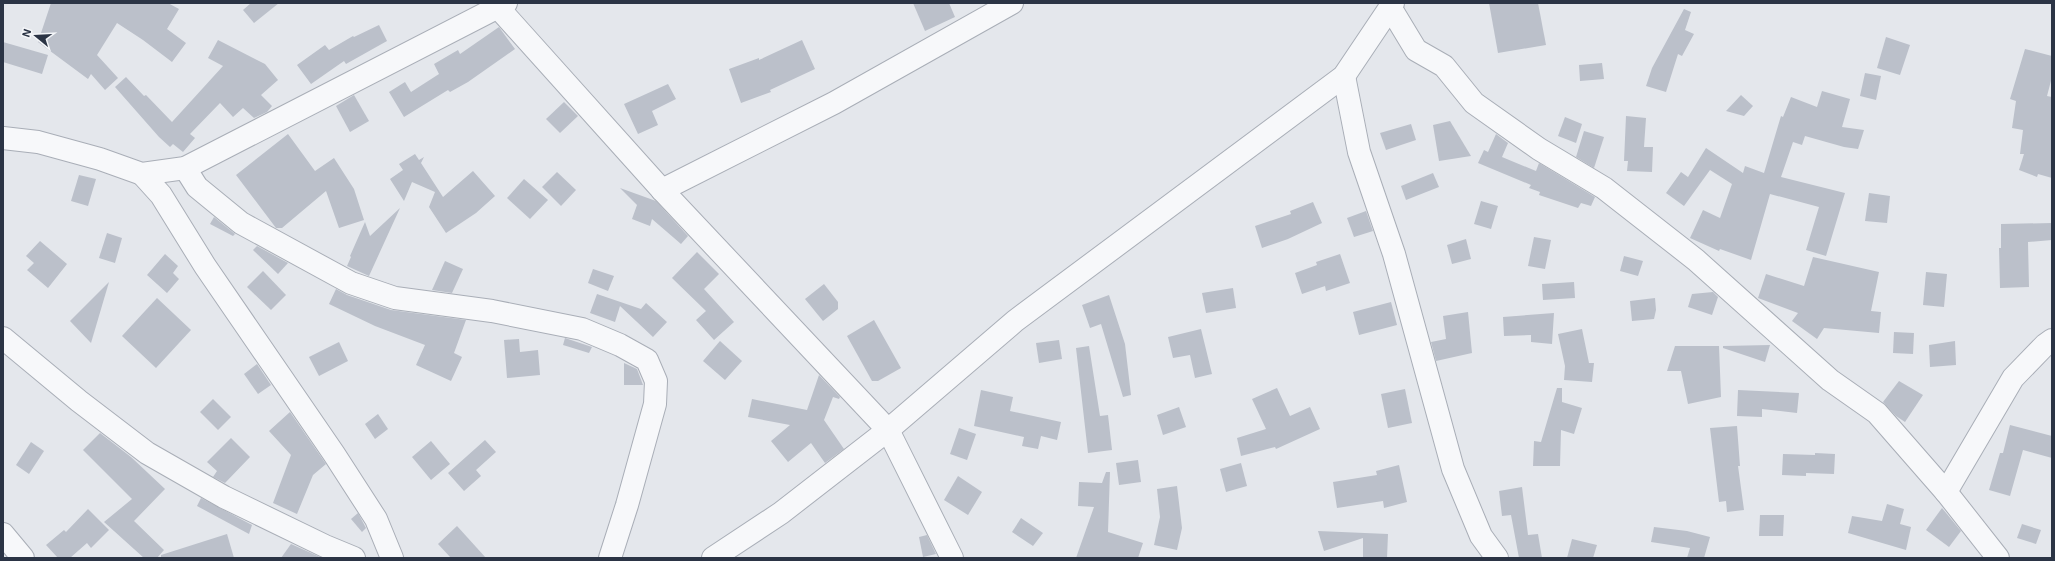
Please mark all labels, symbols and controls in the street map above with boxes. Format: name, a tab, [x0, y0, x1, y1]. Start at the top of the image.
north arrow	[16, 16, 56, 56]
text: N	[19, 27, 33, 39]

